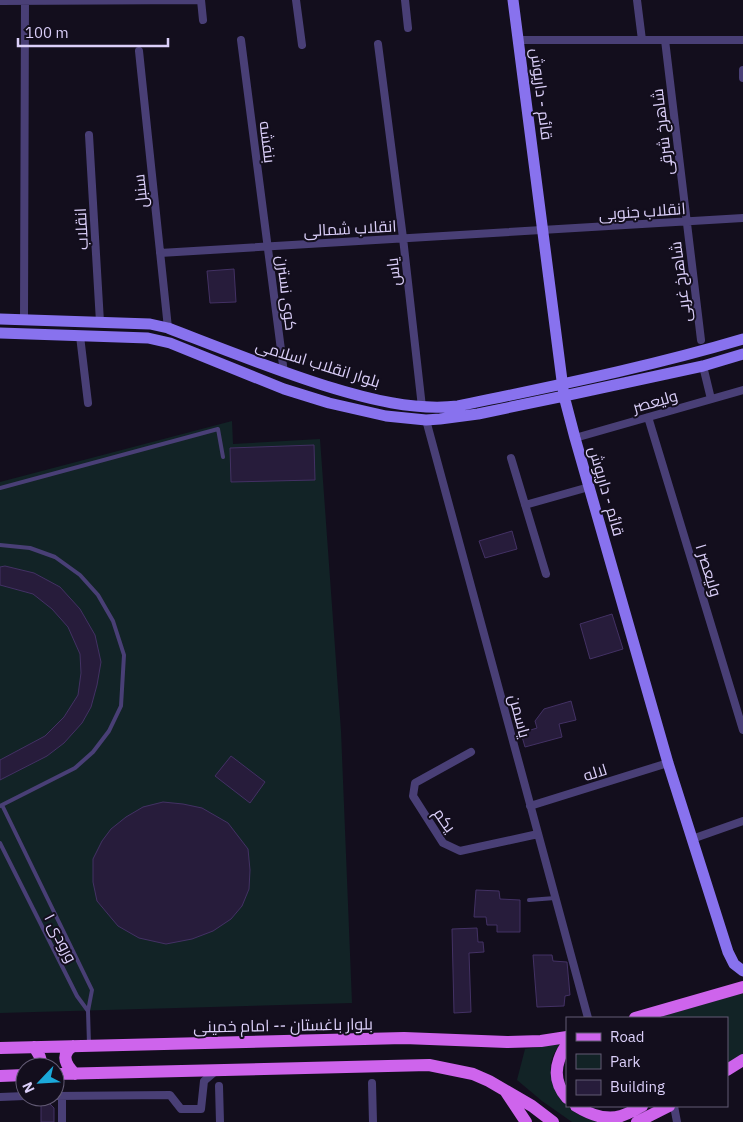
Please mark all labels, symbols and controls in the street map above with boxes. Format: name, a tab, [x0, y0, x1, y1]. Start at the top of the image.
scale bar	[18, 15, 168, 47]
text: 100 m	[25, 23, 69, 42]
street label: قائم - داریوش	[524, 47, 558, 141]
street label: شاهرخ شرقی	[647, 87, 679, 176]
street label: بنفشه	[256, 120, 280, 164]
street label: سنبل	[128, 173, 153, 209]
street label: انقلاب جنوبی	[598, 198, 686, 225]
street label: انقلاب	[70, 207, 92, 251]
street label: انقلاب شمالی	[303, 216, 397, 241]
street label: شاهرخ غربی	[665, 240, 697, 324]
street label: کوی نسترن	[271, 254, 302, 332]
street label: یاس	[381, 256, 405, 287]
street label: بلوار انقلاب اسلامی	[253, 335, 383, 392]
street label: ولیعصر	[629, 385, 680, 417]
street label: قائم - داریوش	[583, 444, 629, 539]
street label: ولیعصر ۱	[691, 541, 727, 599]
street label: یاسمن	[504, 692, 536, 741]
street label: لاله	[581, 759, 609, 785]
street label: یکم	[428, 804, 461, 838]
street label: ورودی ۱	[39, 910, 82, 966]
street label: بلوار باغستان -- امام خمینی	[193, 1013, 373, 1039]
legend	[566, 1017, 728, 1107]
text: Road	[610, 1027, 645, 1046]
text: Park	[610, 1052, 640, 1071]
north arrow	[15, 1057, 65, 1107]
text: Building	[610, 1077, 665, 1096]
text: N	[18, 1079, 39, 1096]

